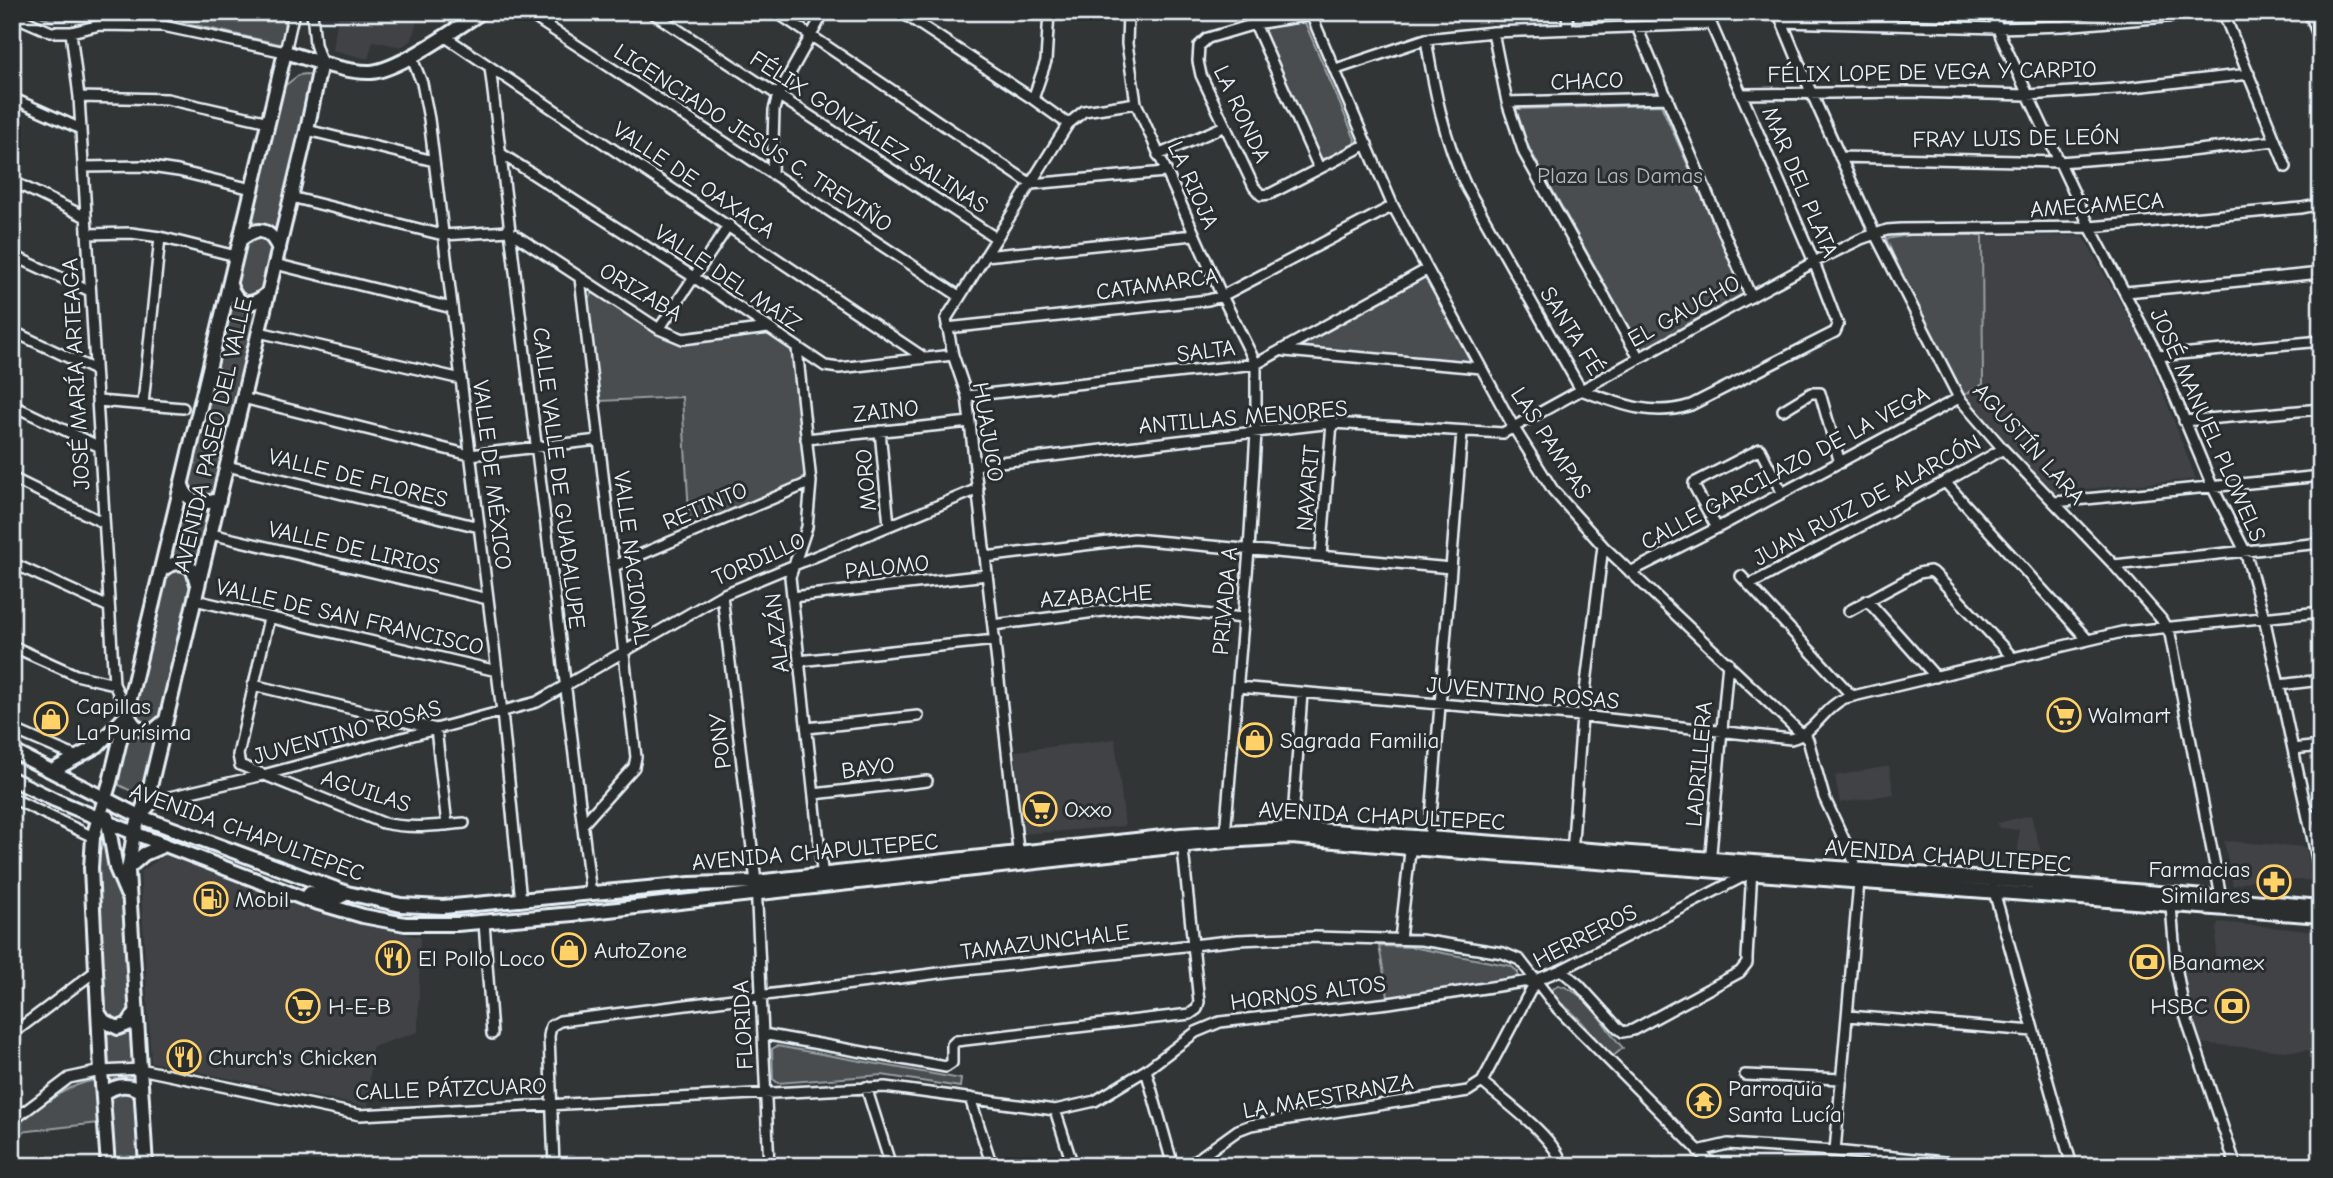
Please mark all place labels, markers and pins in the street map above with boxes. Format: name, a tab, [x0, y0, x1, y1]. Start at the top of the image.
place label: Capillas La Purísima	[76, 693, 191, 746]
supermarket icon: Walmart	[2045, 696, 2083, 734]
shop icon: Capillas La Purísima	[32, 700, 70, 738]
place label: Walmart	[2088, 702, 2171, 729]
shop icon: Sagrada Familia	[1236, 721, 1274, 759]
place label: Sagrada Familia	[1280, 727, 1439, 754]
supermarket icon: Oxxo	[1021, 790, 1059, 828]
place label: Oxxo	[1064, 796, 1112, 823]
place label: Farmacias Similares	[2148, 856, 2250, 909]
pharmacy icon: Farmacias Similares	[2255, 863, 2293, 901]
fuel station icon: Mobil	[192, 880, 230, 918]
place label: Mobil	[235, 886, 289, 913]
shop icon: AutoZone	[550, 931, 588, 969]
place label: AutoZone	[594, 937, 687, 964]
restaurant icon: El Pollo Loco	[374, 939, 412, 977]
bank icon: Banamex	[2128, 943, 2166, 981]
place label: El Pollo Loco	[418, 945, 545, 972]
place label: Banamex	[2172, 949, 2264, 976]
supermarket icon: H-E-B	[284, 987, 322, 1025]
bank icon: HSBC	[2213, 987, 2251, 1025]
place label: H-E-B	[328, 993, 391, 1020]
place label: HSBC	[2150, 993, 2208, 1020]
restaurant icon: Church's Chicken	[165, 1038, 203, 1076]
place label: Church's Chicken	[208, 1044, 377, 1071]
place label: Parroquia Santa Lucía	[1728, 1075, 1842, 1128]
temple icon: Parroquia Santa Lucía	[1685, 1082, 1723, 1120]

